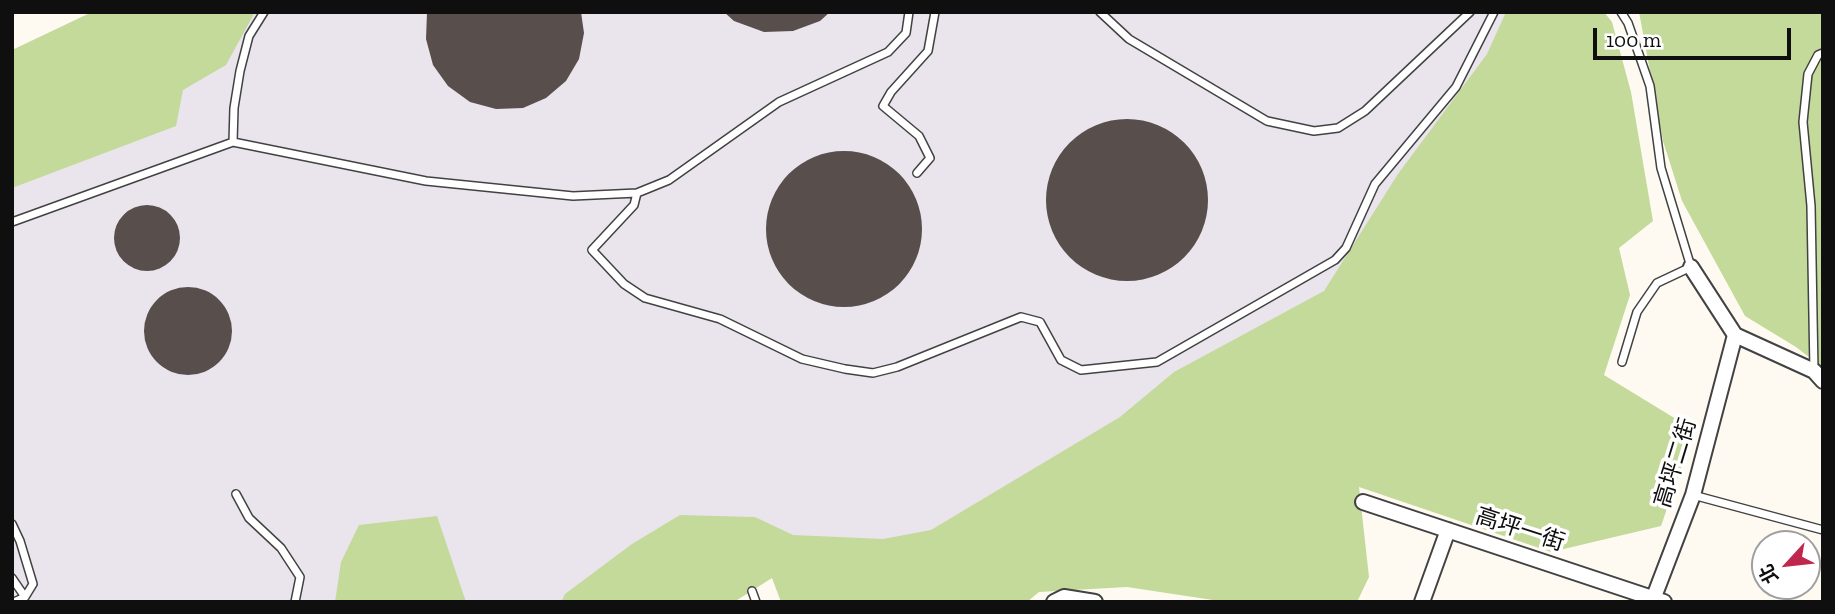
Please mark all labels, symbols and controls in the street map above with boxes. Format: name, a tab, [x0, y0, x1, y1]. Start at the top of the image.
scale bar	[1597, 14, 1795, 58]
text: 100 m	[1606, 27, 1661, 52]
street label: 高坪二街	[1649, 415, 1703, 511]
street label: 高坪一街	[1472, 503, 1568, 557]
north arrow	[1751, 530, 1821, 600]
text: 北	[1754, 560, 1783, 588]

